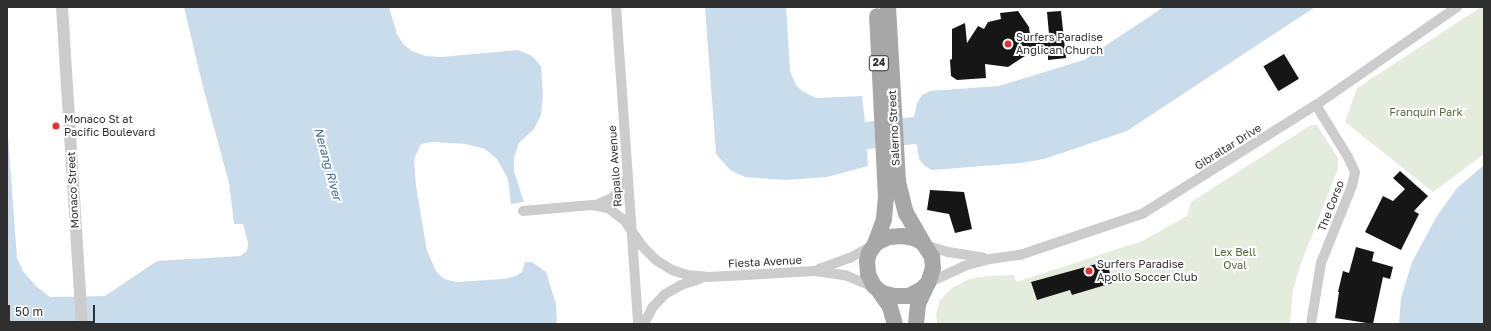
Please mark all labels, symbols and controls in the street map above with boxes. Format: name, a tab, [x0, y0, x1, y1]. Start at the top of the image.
place label: Surfers Paradise Anglican Church	[1016, 31, 1103, 57]
marker: Surfers Paradise Anglican Church	[1003, 39, 1013, 49]
road number: 24	[868, 55, 890, 71]
street label: Salerno Street	[885, 90, 903, 166]
park label: Franquin Park	[1389, 105, 1463, 119]
place label: Monaco St at Pacific Boulevard	[64, 113, 155, 139]
marker: Monaco St at Pacific Boulevard	[51, 121, 61, 131]
street label: Gibraltar Drive	[1192, 121, 1264, 173]
street label: Rapallo Avenue	[606, 125, 624, 207]
water label: Nerang River	[311, 126, 345, 202]
street label: Monaco Street	[64, 151, 82, 229]
street label: The Corso	[1315, 179, 1347, 233]
park label: Lex Bell Oval	[1214, 246, 1256, 272]
street label: Fiesta Avenue	[728, 253, 802, 271]
place label: Surfers Paradise Apollo Soccer Club	[1097, 258, 1197, 284]
marker: Surfers Paradise Apollo Soccer Club	[1084, 266, 1094, 276]
scale bar	[10, 297, 97, 323]
text: 50 m	[15, 304, 43, 319]

